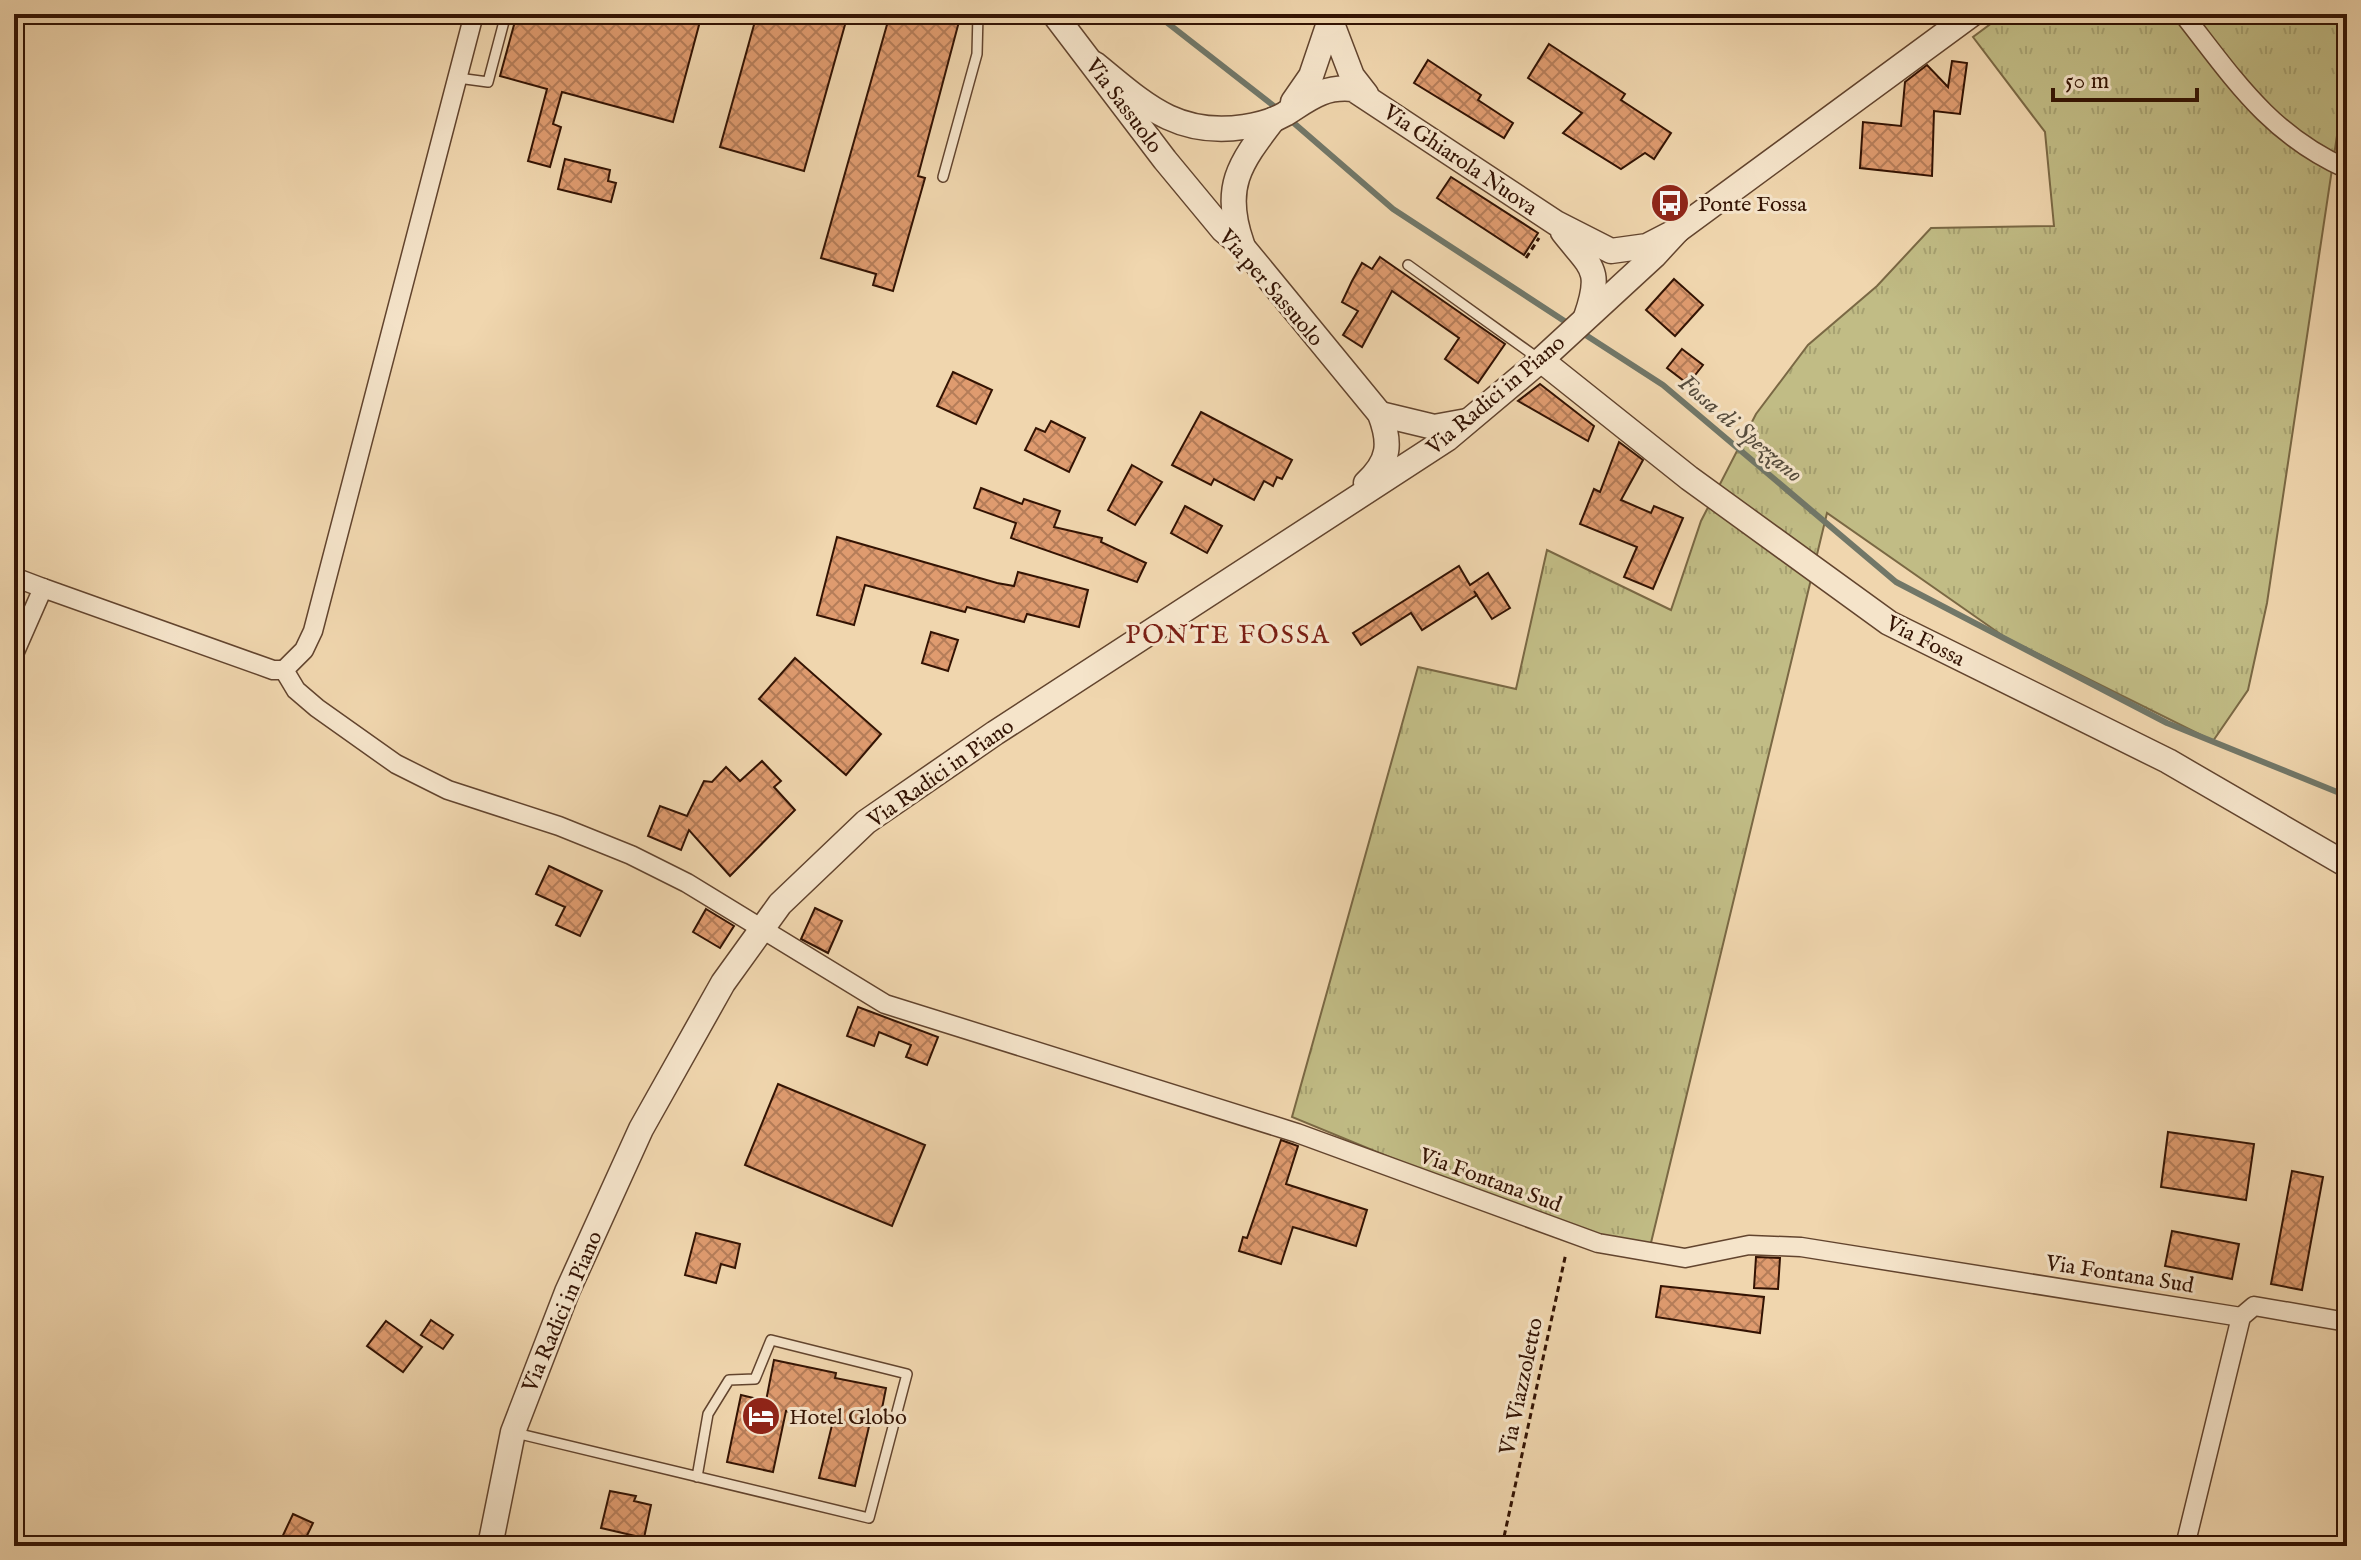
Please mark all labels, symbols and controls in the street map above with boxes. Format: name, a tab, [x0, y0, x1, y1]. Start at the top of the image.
street label: Via Sassuolo	[1078, 52, 1168, 159]
scale bar	[2053, 52, 2197, 102]
text: 50 m	[2065, 66, 2109, 97]
street label: Via Ghiarola Nuova	[1377, 98, 1543, 223]
bus stop icon: Ponte Fossa	[1649, 182, 1691, 224]
place label: Ponte Fossa	[1698, 191, 1807, 219]
street label: Via per Sassuolo	[1211, 223, 1329, 353]
street label: Via Radici in Piano	[1420, 329, 1571, 462]
water label: Fossa di Spezzano	[1671, 368, 1809, 490]
street label: Via Fossa	[1880, 610, 1970, 674]
district label: PONTE FOSSA	[1125, 619, 1331, 652]
street label: Via Radici in Piano	[862, 713, 1020, 835]
street label: Via Fontana Sud	[1414, 1142, 1566, 1220]
street label: Via Radici in Piano	[516, 1227, 609, 1398]
street label: Via Fontana Sud	[2043, 1249, 2196, 1301]
street label: Via Viazzoletto	[1494, 1315, 1550, 1458]
hotel icon: Hotel Globo	[740, 1395, 782, 1437]
place label: Hotel Globo	[789, 1404, 907, 1432]

